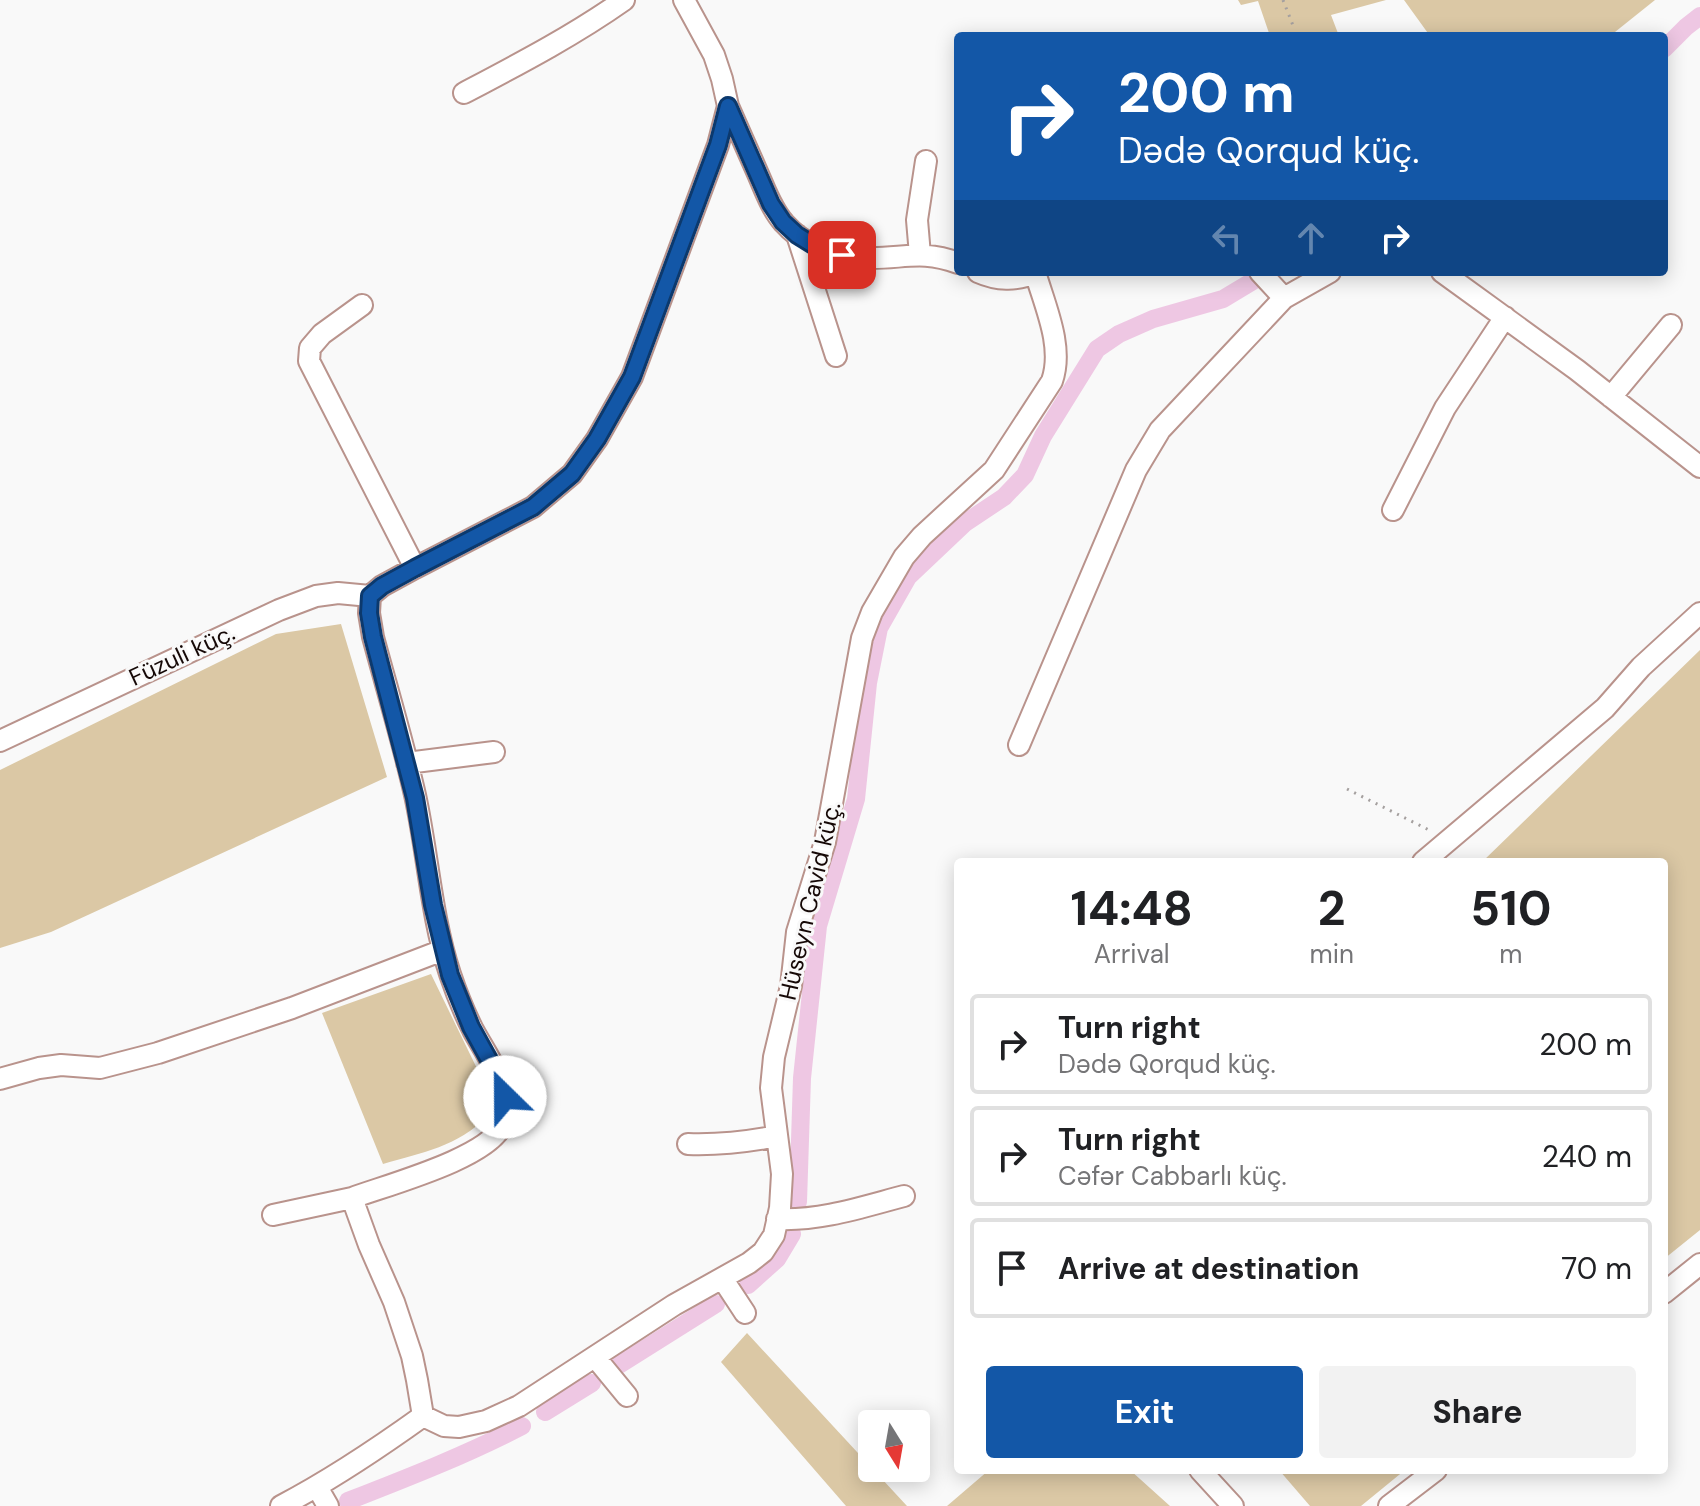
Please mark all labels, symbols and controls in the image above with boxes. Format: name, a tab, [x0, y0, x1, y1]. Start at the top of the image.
text: 200 m	[1118, 56, 1295, 129]
icon: right	[986, 64, 1090, 168]
text: Dədə Qorqud küç.	[1118, 127, 1420, 174]
icon: left	[1205, 216, 1249, 260]
icon: ahead	[1289, 216, 1333, 260]
icon: right	[1373, 216, 1417, 260]
pin	[808, 221, 876, 289]
icon: arrive	[820, 233, 864, 277]
street label: Füzuli küç.	[124, 617, 240, 693]
street label: Hüseyn Cavid küç.	[772, 799, 847, 1003]
text: 14:48	[1071, 877, 1193, 940]
text: 2	[1318, 877, 1346, 940]
text: 510	[1470, 877, 1551, 940]
text: Arrival	[1094, 937, 1170, 971]
text: min	[1309, 937, 1354, 971]
text: m	[1499, 937, 1522, 971]
text: Turn right	[1058, 1008, 1201, 1047]
icon: right	[990, 1022, 1034, 1066]
text: 200 m	[1539, 1025, 1632, 1064]
text: Dədə Qorqud küç.	[1058, 1047, 1276, 1081]
position arrow	[463, 1055, 547, 1139]
text: Turn right	[1058, 1120, 1201, 1159]
icon: right	[990, 1134, 1034, 1178]
text: 240 m	[1542, 1137, 1632, 1176]
text: Cəfər Cabbarlı küç.	[1058, 1159, 1287, 1193]
icon: arrive	[990, 1246, 1034, 1290]
text: Arrive at destination	[1058, 1249, 1359, 1288]
text: 70 m	[1561, 1249, 1632, 1288]
button: Exit	[986, 1366, 1303, 1458]
button: Share	[1319, 1366, 1636, 1458]
north arrow	[858, 1410, 930, 1482]
map controls	[858, 1410, 930, 1482]

